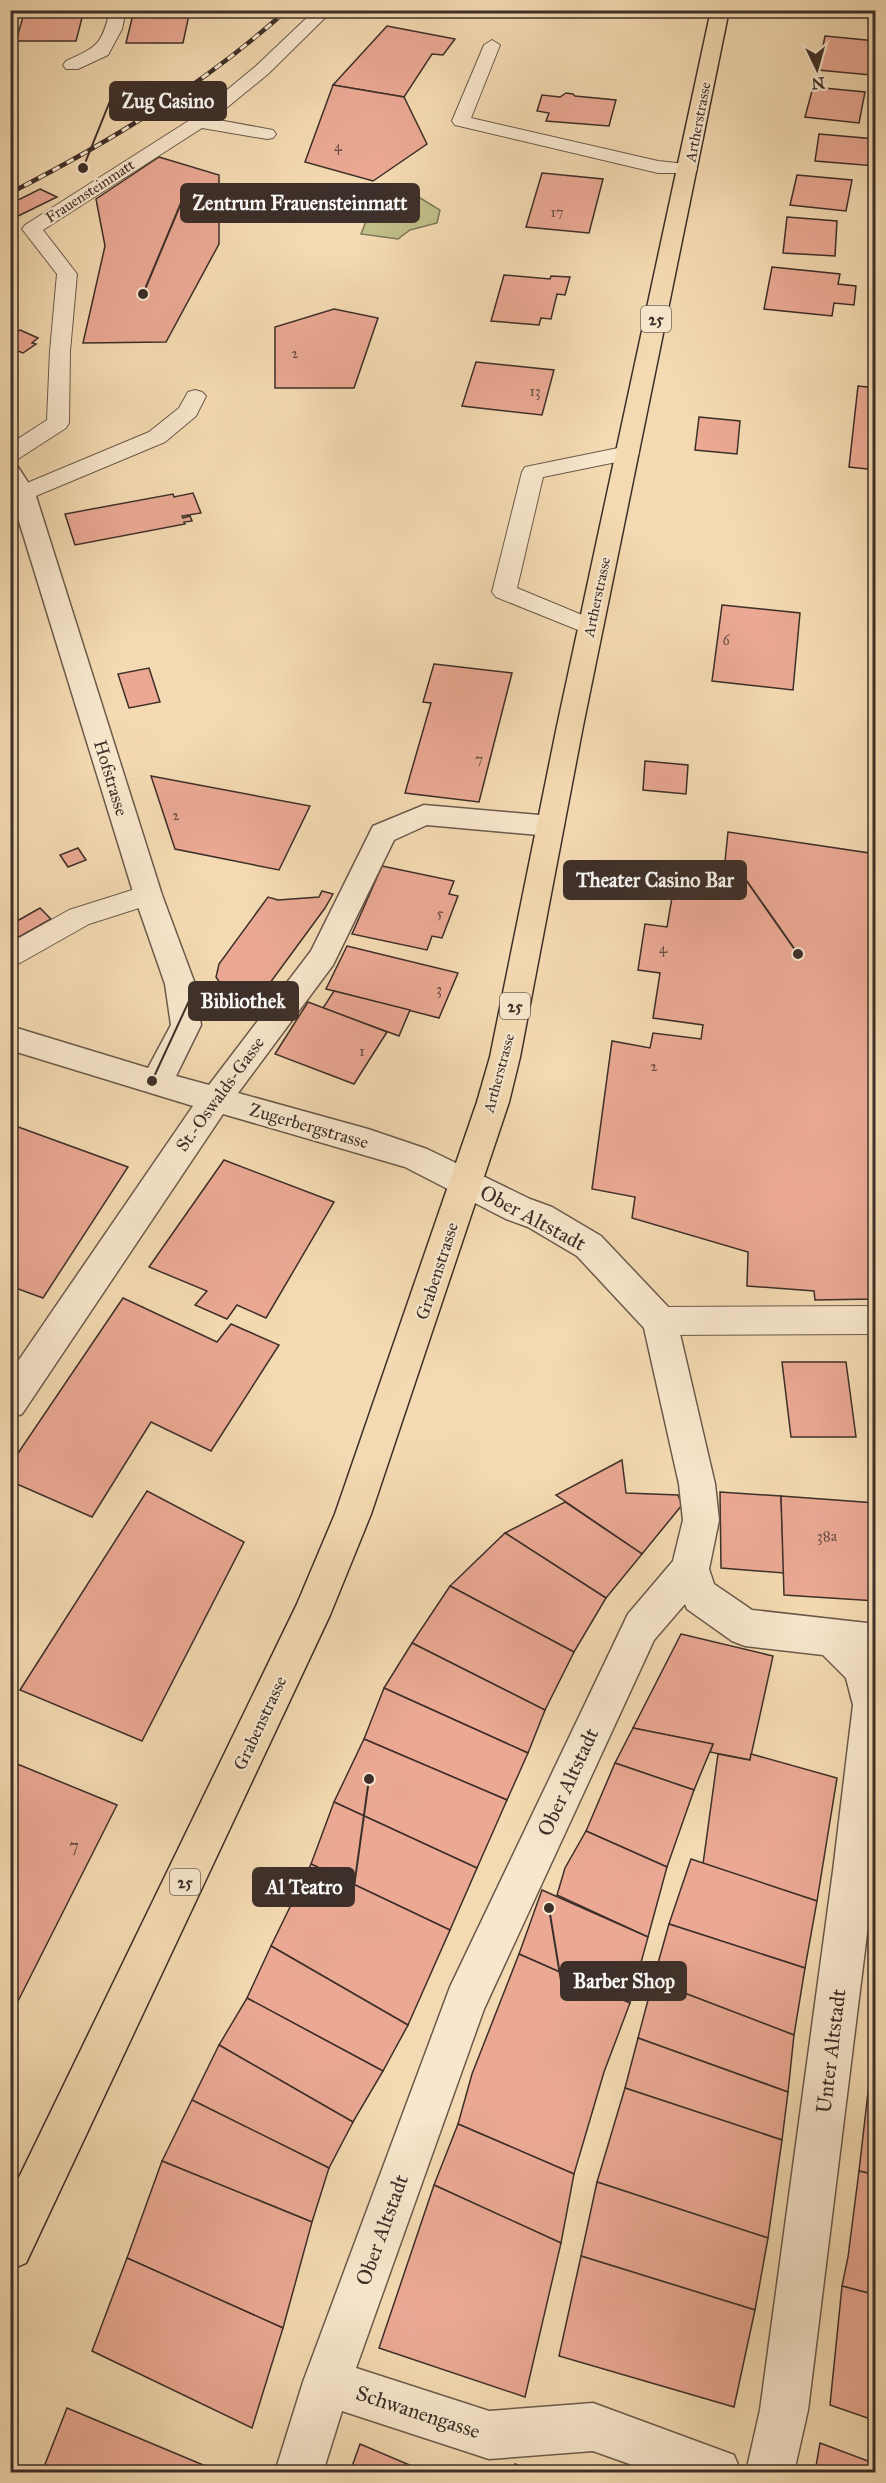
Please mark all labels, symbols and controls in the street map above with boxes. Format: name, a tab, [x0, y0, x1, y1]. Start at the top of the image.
north arrow	[787, 39, 847, 99]
text: N	[810, 73, 826, 94]
street label: Artherstrasse	[681, 80, 715, 165]
callout: Zug Casino	[110, 82, 226, 120]
text: Zug Casino	[122, 89, 214, 114]
house number: 4	[334, 138, 343, 155]
street label: Frauensteinmatt	[42, 155, 138, 226]
callout: Zentrum Frauensteinmatt	[181, 184, 419, 222]
text: Zentrum Frauensteinmatt	[193, 191, 408, 215]
house number: 17	[550, 204, 564, 221]
road number: 25	[641, 306, 671, 332]
house number: 2	[292, 345, 299, 362]
house number: 13	[529, 383, 541, 400]
street label: Artherstrasse	[580, 555, 614, 640]
house number: 6	[722, 632, 730, 649]
street label: Hofstrasse	[89, 737, 133, 819]
house number: 7	[475, 750, 483, 768]
house number: 2	[172, 806, 180, 824]
callout: Theater Casino Bar	[564, 861, 746, 899]
text: Theater Casino Bar	[575, 868, 735, 892]
house number: 5	[437, 904, 444, 922]
house number: 4	[659, 939, 668, 957]
house number: 3	[436, 980, 442, 998]
callout: Bibliothek	[189, 982, 298, 1020]
text: Bibliothek	[201, 989, 286, 1013]
road number: 25	[500, 993, 530, 1019]
street label: Artherstrasse	[480, 1031, 518, 1115]
street label: St.-Oswalds-Gasse	[171, 1032, 269, 1156]
house number: 1	[359, 1042, 365, 1060]
house number: 2	[650, 1057, 658, 1075]
street label: Zugerbergstrasse	[247, 1099, 371, 1154]
street label: Ober Altstadt	[476, 1179, 591, 1257]
street label: Grabenstrasse	[411, 1219, 463, 1323]
house number: 38a	[817, 1527, 838, 1545]
street label: Grabenstrasse	[229, 1672, 291, 1774]
street label: Ober Altstadt	[532, 1723, 605, 1840]
house number: 7	[69, 1835, 79, 1857]
callout: Al Teatro	[253, 1868, 354, 1906]
road number: 25	[170, 1869, 200, 1895]
text: Al Teatro	[264, 1875, 342, 1899]
callout: Barber Shop	[561, 1962, 686, 2000]
text: Barber Shop	[573, 1969, 675, 1994]
street label: Unter Altstadt	[810, 1987, 852, 2115]
street label: Ober Altstadt	[350, 2170, 414, 2289]
street label: Schwanengasse	[353, 2380, 484, 2444]

